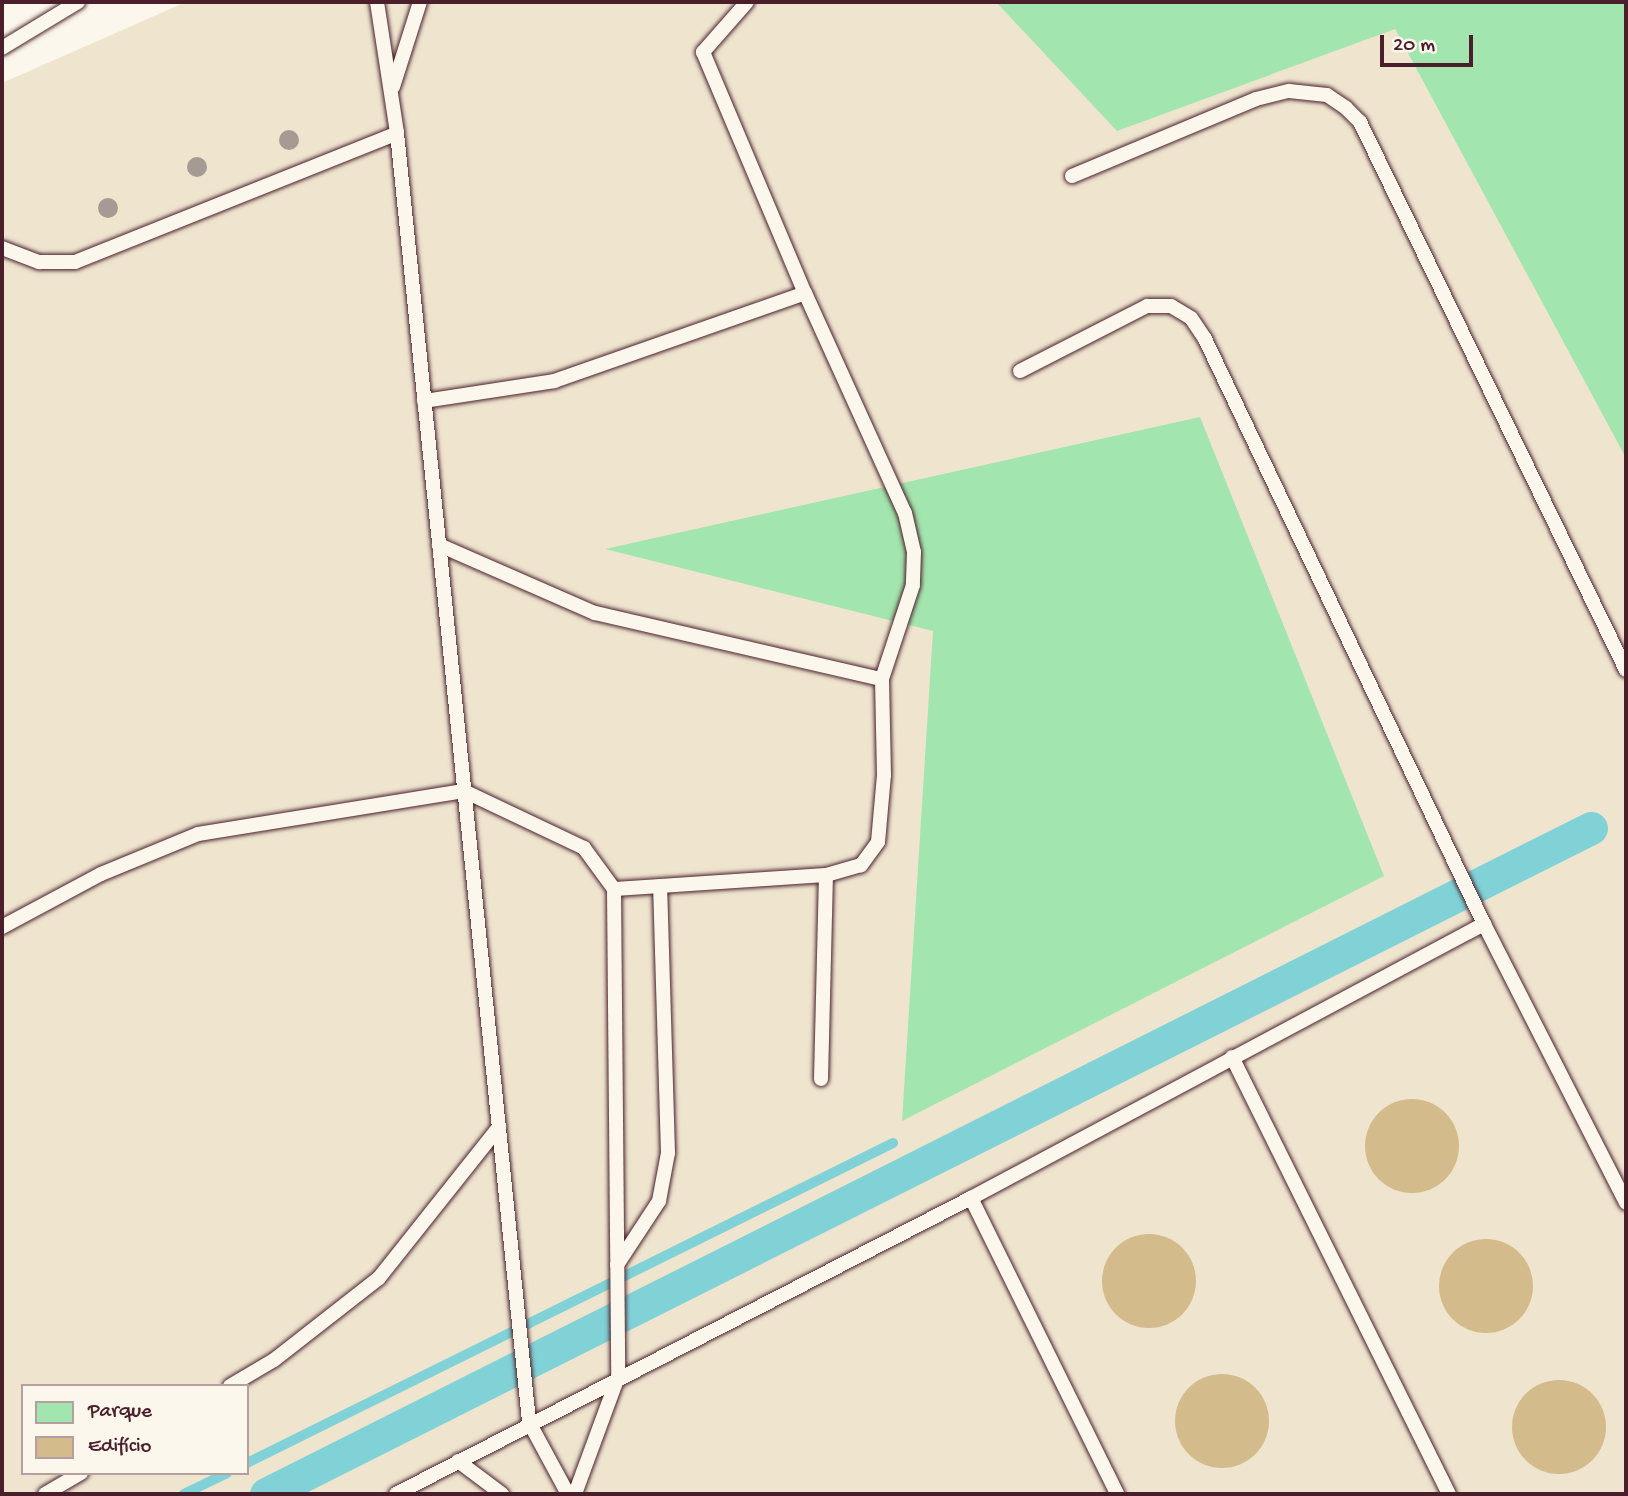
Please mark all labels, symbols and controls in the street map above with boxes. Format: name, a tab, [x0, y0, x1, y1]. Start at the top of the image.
scale bar	[1383, 21, 1476, 65]
text: 20 m	[1393, 34, 1435, 59]
legend	[21, 1384, 248, 1475]
text: Parque	[88, 1400, 152, 1425]
text: Edifício	[88, 1435, 152, 1460]

